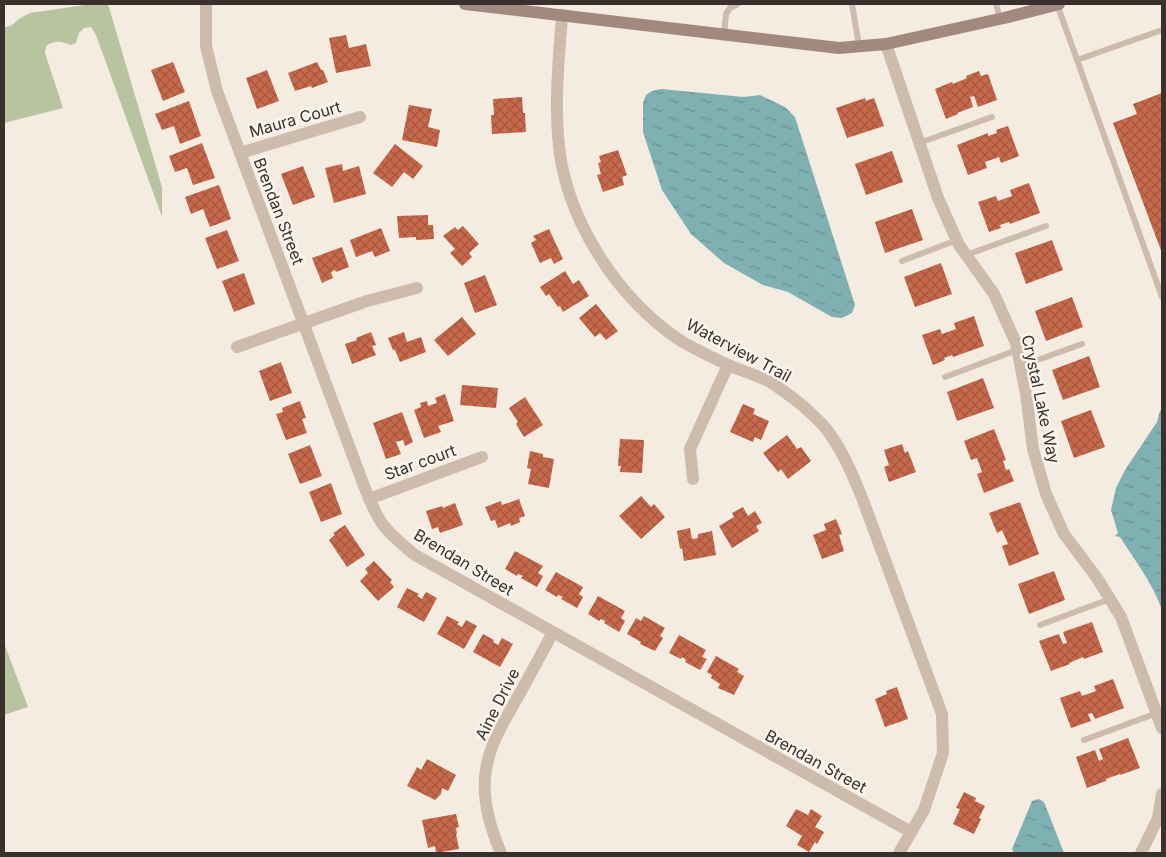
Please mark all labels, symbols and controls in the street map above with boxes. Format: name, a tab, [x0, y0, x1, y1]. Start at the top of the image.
street label: Maura Court	[247, 96, 343, 142]
street label: Brendan Street	[249, 155, 309, 267]
street label: Waterview Trail	[683, 314, 795, 386]
street label: Crystal Lake Way	[1018, 333, 1064, 465]
street label: Star court	[381, 440, 459, 484]
street label: Brendan Street	[410, 524, 518, 600]
street label: Aine Drive	[470, 665, 524, 743]
street label: Brendan Street	[762, 725, 870, 797]

